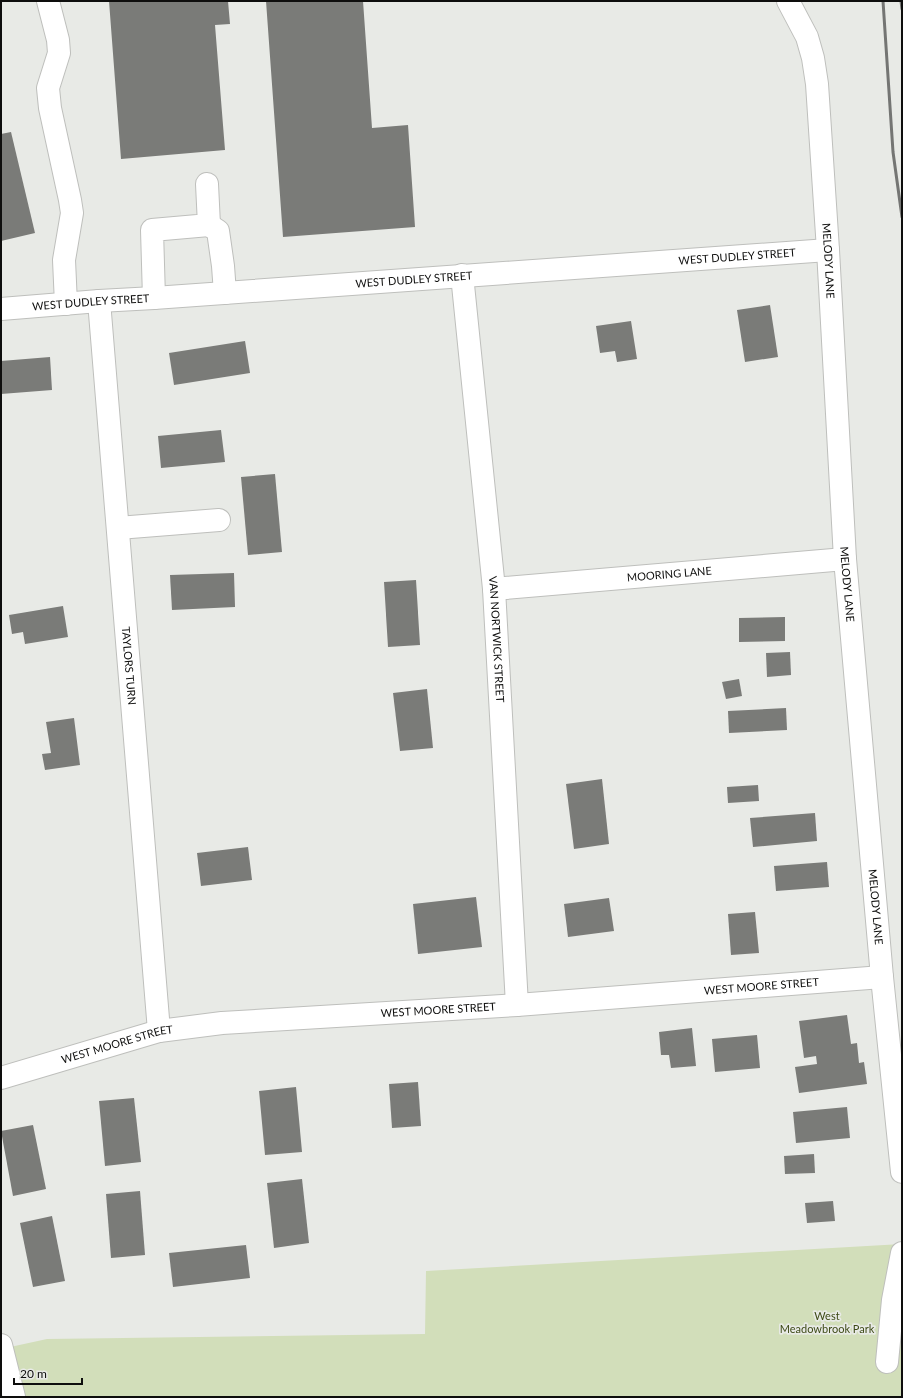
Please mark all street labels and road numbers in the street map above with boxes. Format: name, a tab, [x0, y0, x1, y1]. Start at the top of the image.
street label: MELODY LANE	[820, 223, 838, 299]
street label: WEST DUDLEY STREET	[678, 245, 797, 267]
street label: WEST DUDLEY STREET	[355, 268, 473, 290]
street label: WEST DUDLEY STREET	[32, 291, 150, 312]
street label: MELODY LANE	[838, 546, 858, 622]
street label: MOORING LANE	[626, 563, 712, 584]
street label: VAN NORTWICK STREET	[487, 575, 507, 703]
street label: TAYLORS TURN	[120, 626, 139, 705]
street label: MELODY LANE	[866, 869, 886, 945]
street label: WEST MOORE STREET	[703, 975, 820, 997]
street label: WEST MOORE STREET	[380, 999, 497, 1019]
street label: WEST MOORE STREET	[60, 1022, 174, 1066]

